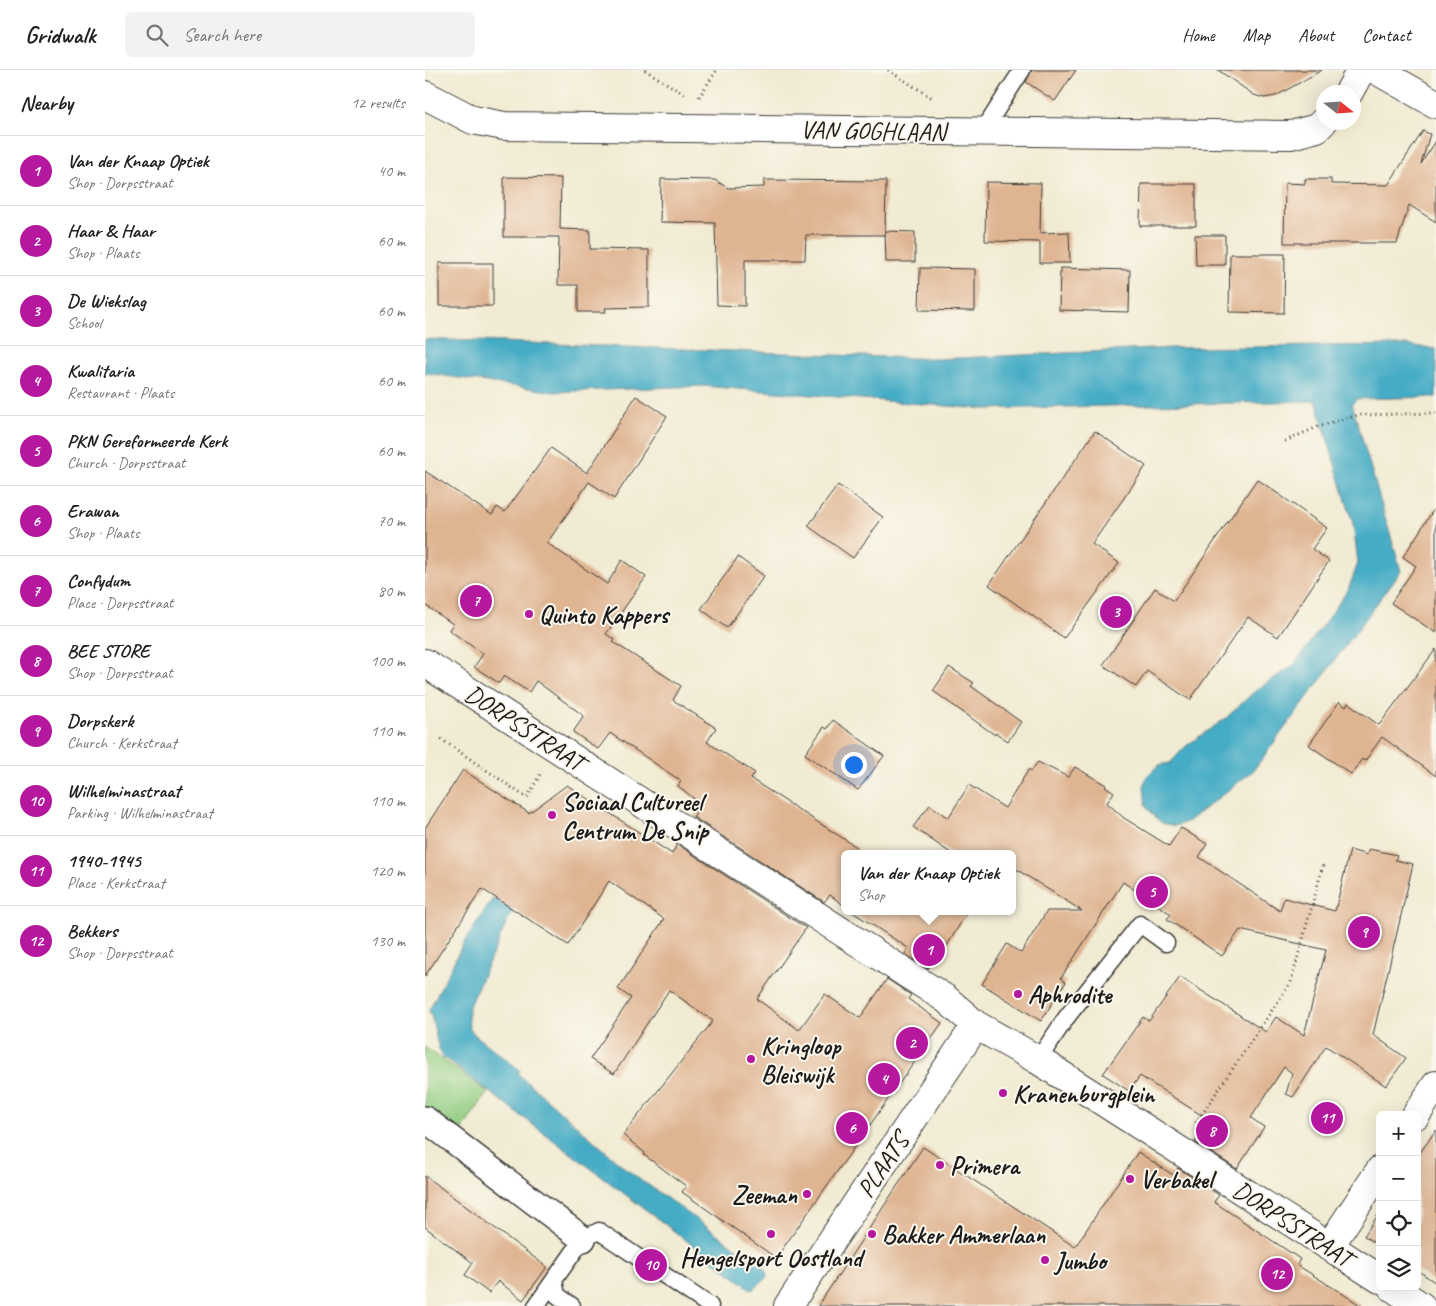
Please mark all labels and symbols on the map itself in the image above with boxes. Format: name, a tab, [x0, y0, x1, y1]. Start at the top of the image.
north arrow	[1316, 85, 1361, 130]
street label: VAN GOGHLAAN	[800, 114, 950, 148]
pin: 7	[460, 582, 492, 620]
pin: 3	[1100, 593, 1132, 631]
place label: Quinto Kappers	[539, 599, 670, 631]
marker: Quinto Kappers	[523, 608, 535, 620]
street label: DORPSSTRAAT	[459, 678, 595, 782]
your location	[841, 752, 867, 778]
place label: Sociaal Cultureel Centrum De Snip	[562, 786, 710, 847]
marker: Sociaal Cultureel Centrum De Snip	[546, 809, 558, 821]
pin: 5	[1136, 873, 1168, 911]
pin: 9	[1348, 913, 1380, 951]
pin: 1	[913, 931, 945, 969]
place label: Aphrodite	[1028, 979, 1113, 1011]
marker: Aphrodite	[1012, 988, 1024, 1000]
pin: 2	[896, 1024, 928, 1062]
place label: Kringloop Bleiswijk	[761, 1030, 843, 1091]
marker: Kringloop Bleiswijk	[745, 1053, 757, 1065]
pin: 4	[868, 1060, 900, 1098]
place label: Kranenburgplein	[1013, 1078, 1156, 1110]
marker: Kranenburgplein	[997, 1087, 1009, 1099]
pin: 11	[1311, 1099, 1343, 1137]
pin: 6	[836, 1109, 868, 1147]
pin: 8	[1196, 1112, 1228, 1150]
street label: PLAATS	[850, 1123, 919, 1204]
place label: Primera	[950, 1150, 1021, 1182]
marker: Primera	[934, 1159, 946, 1171]
place label: Verbakel	[1140, 1164, 1217, 1196]
marker: Verbakel	[1124, 1173, 1136, 1185]
street label: DORPSSTRAAT	[1227, 1174, 1363, 1278]
place label: Zeeman	[732, 1179, 798, 1211]
marker: Zeeman	[801, 1188, 813, 1200]
place label: Bakker Ammerlaan	[882, 1219, 1046, 1251]
marker: Hengelsport Oostland	[765, 1228, 777, 1240]
marker: Bakker Ammerlaan	[866, 1228, 878, 1240]
place label: Hengelsport Oostland	[680, 1242, 866, 1274]
place label: Jumbo	[1053, 1245, 1109, 1277]
pin: 10	[635, 1246, 667, 1284]
marker: Jumbo	[1039, 1254, 1051, 1266]
pin: 12	[1261, 1255, 1293, 1293]

